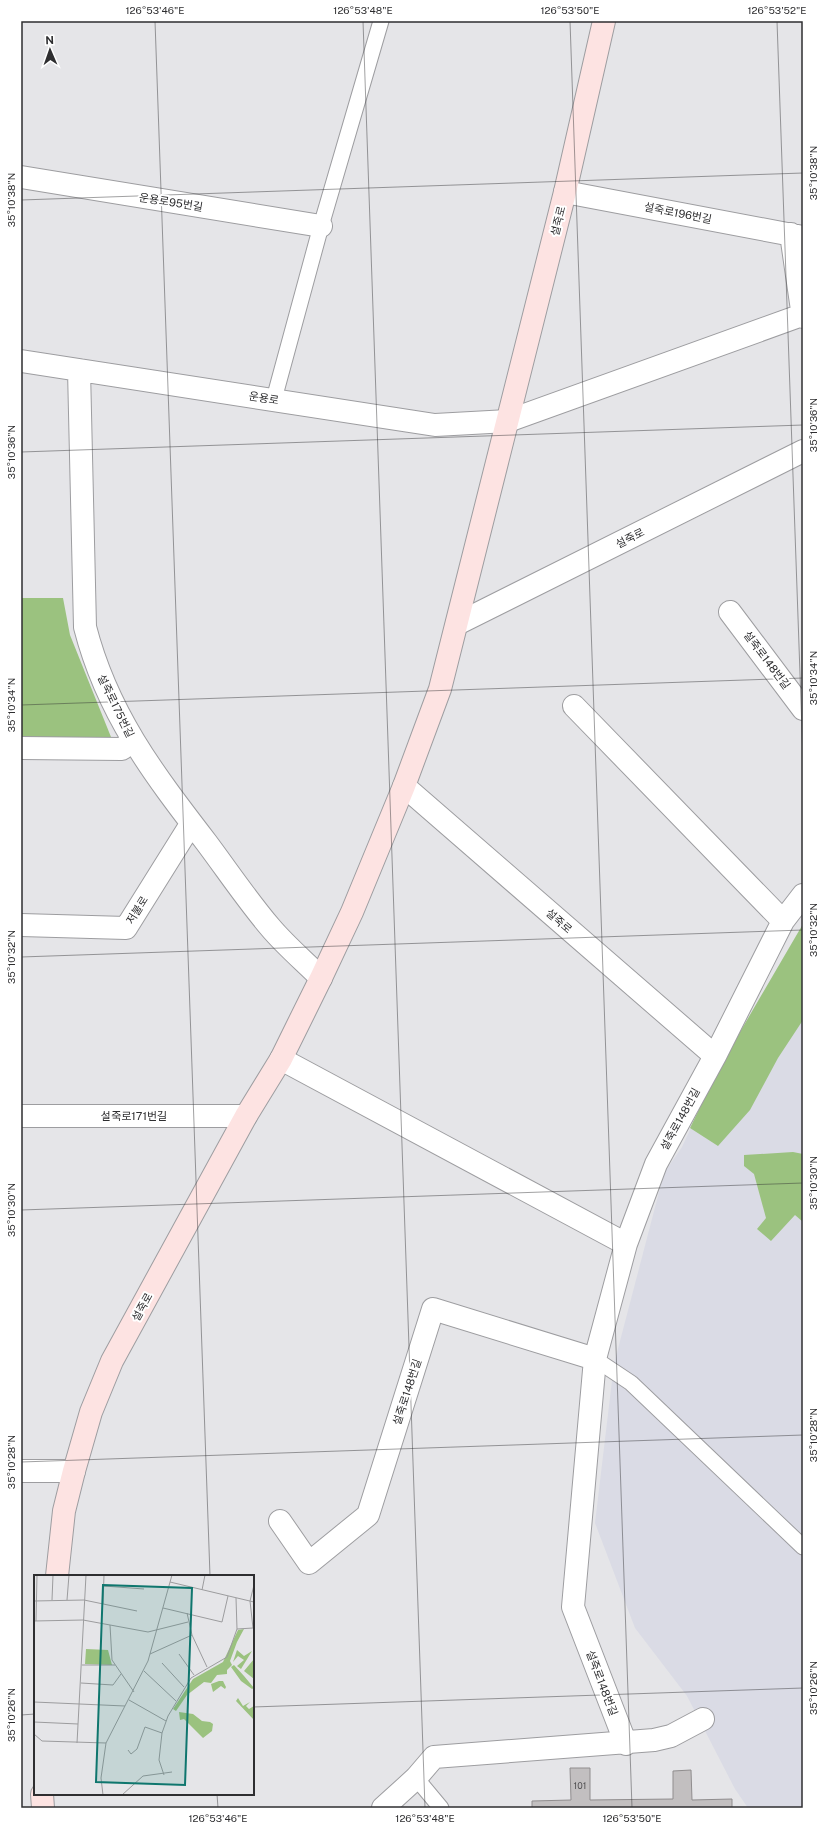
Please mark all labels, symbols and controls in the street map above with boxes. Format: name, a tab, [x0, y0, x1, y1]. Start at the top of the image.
text: 126°53'46"E	[125, 4, 185, 16]
text: 126°53'48"E	[333, 4, 393, 16]
text: 126°53'50"E	[540, 4, 600, 16]
text: 126°53'52"E	[748, 4, 806, 16]
north arrow	[30, 30, 70, 70]
text: N	[45, 34, 54, 46]
text: 35°10'38"N	[807, 146, 819, 200]
text: 35°10'38"N	[5, 173, 17, 227]
street label: 운용로95번길	[138, 191, 204, 213]
street label: 설죽로196번길	[643, 201, 713, 225]
street label: 설죽로	[549, 205, 567, 237]
street label: 운용로	[248, 390, 280, 406]
text: 35°10'36"N	[807, 398, 819, 452]
text: 35°10'36"N	[5, 425, 17, 479]
street label: 설죽로	[614, 526, 646, 550]
street label: 설죽로148번길	[741, 629, 793, 691]
text: 35°10'34"N	[807, 651, 819, 705]
street label: 설죽로175번길	[96, 672, 136, 740]
text: 35°10'34"N	[5, 678, 17, 732]
street label: 저불로	[124, 894, 150, 926]
text: 35°10'32"N	[807, 903, 819, 957]
street label: 설죽로	[544, 907, 574, 935]
text: 35°10'32"N	[5, 930, 17, 984]
street label: 설죽로148번길	[658, 1086, 702, 1152]
street label: 설죽로171번길	[101, 1110, 167, 1122]
text: 35°10'30"N	[807, 1156, 819, 1210]
text: 35°10'30"N	[5, 1183, 17, 1237]
street label: 설죽로	[129, 1291, 155, 1323]
street label: 설죽로148번길	[391, 1357, 423, 1427]
text: 35°10'28"N	[807, 1408, 819, 1462]
text: 35°10'28"N	[5, 1435, 17, 1489]
inset map	[34, 1575, 254, 1795]
street label: 설죽로148번길	[584, 1649, 620, 1717]
text: 35°10'26"N	[807, 1661, 819, 1715]
text: 35°10'26"N	[5, 1688, 17, 1742]
house number: 101	[574, 1780, 586, 1791]
text: 126°53'46"E	[188, 1812, 248, 1824]
text: 126°53'48"E	[395, 1812, 455, 1824]
text: 126°53'50"E	[602, 1812, 662, 1824]

